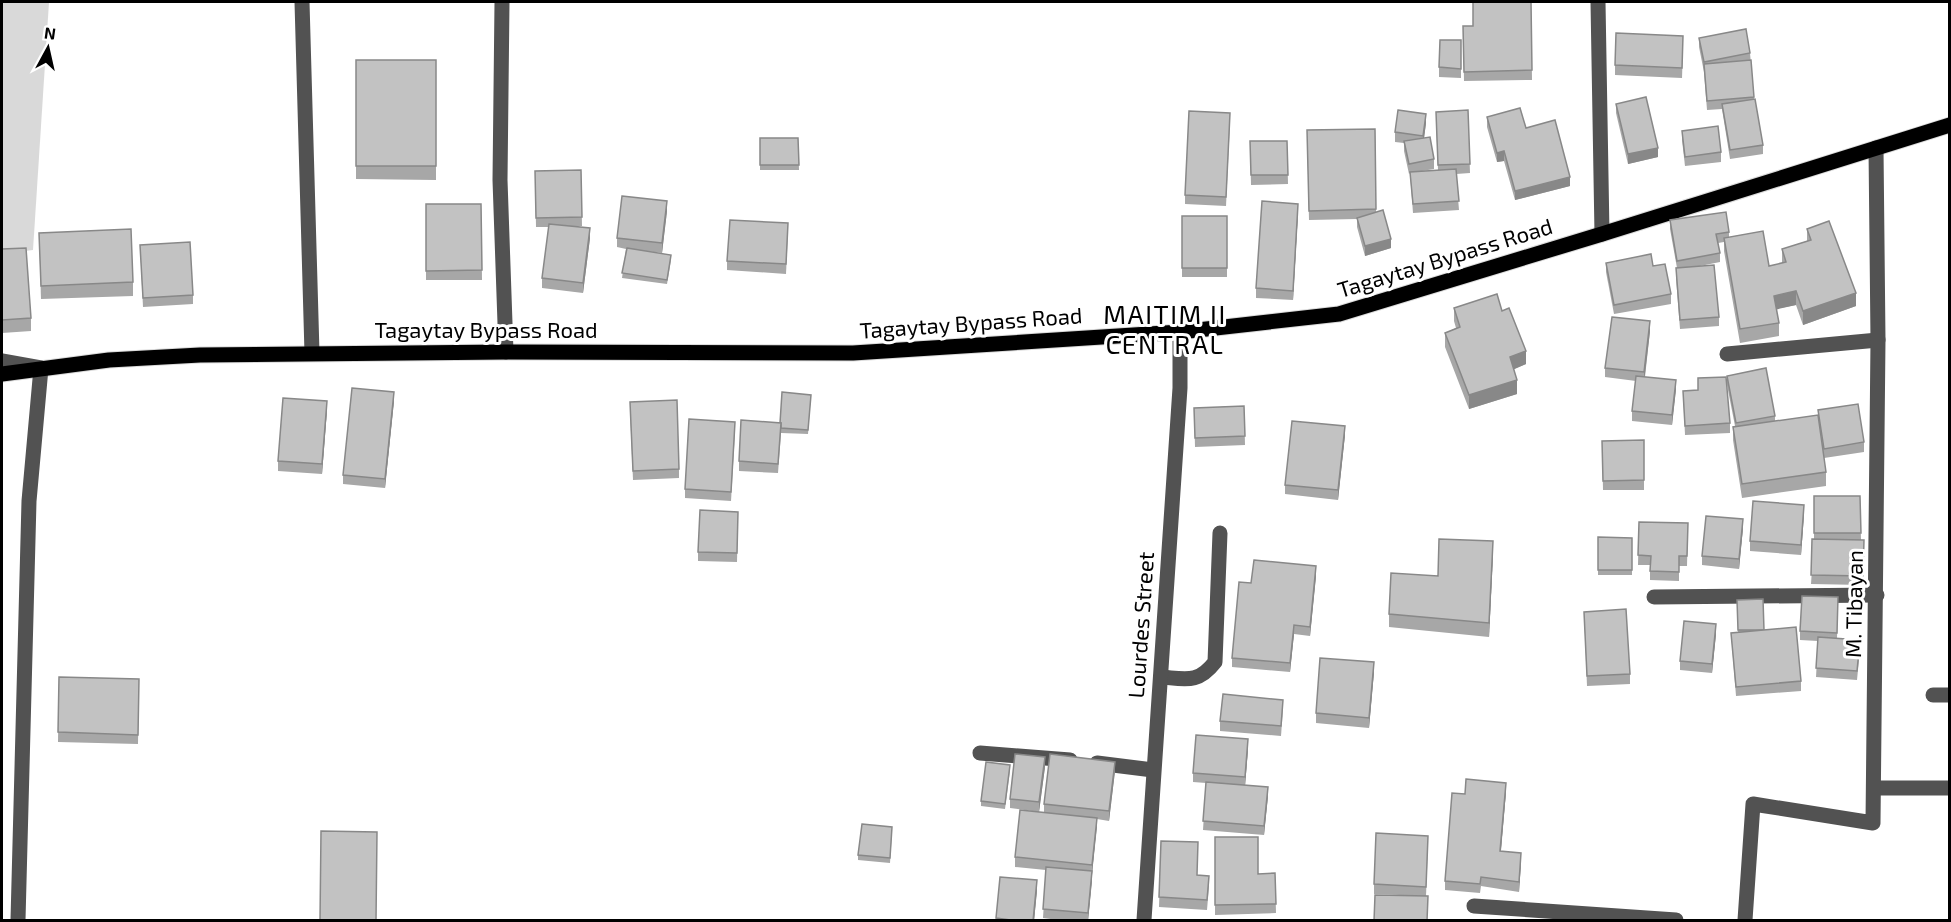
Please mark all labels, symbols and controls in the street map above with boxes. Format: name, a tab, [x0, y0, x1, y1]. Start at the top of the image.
north arrow	[18, 18, 78, 78]
text: N	[43, 22, 57, 43]
street label: Tagaytay Bypass Road	[1334, 212, 1555, 302]
district label: MAITIM II CENTRAL	[1103, 298, 1227, 359]
street label: Tagaytay Bypass Road	[859, 301, 1083, 343]
street label: Tagaytay Bypass Road	[374, 316, 598, 342]
street label: M. Tibayan	[1839, 550, 1867, 658]
street label: Lourdes Street	[1122, 551, 1158, 699]

